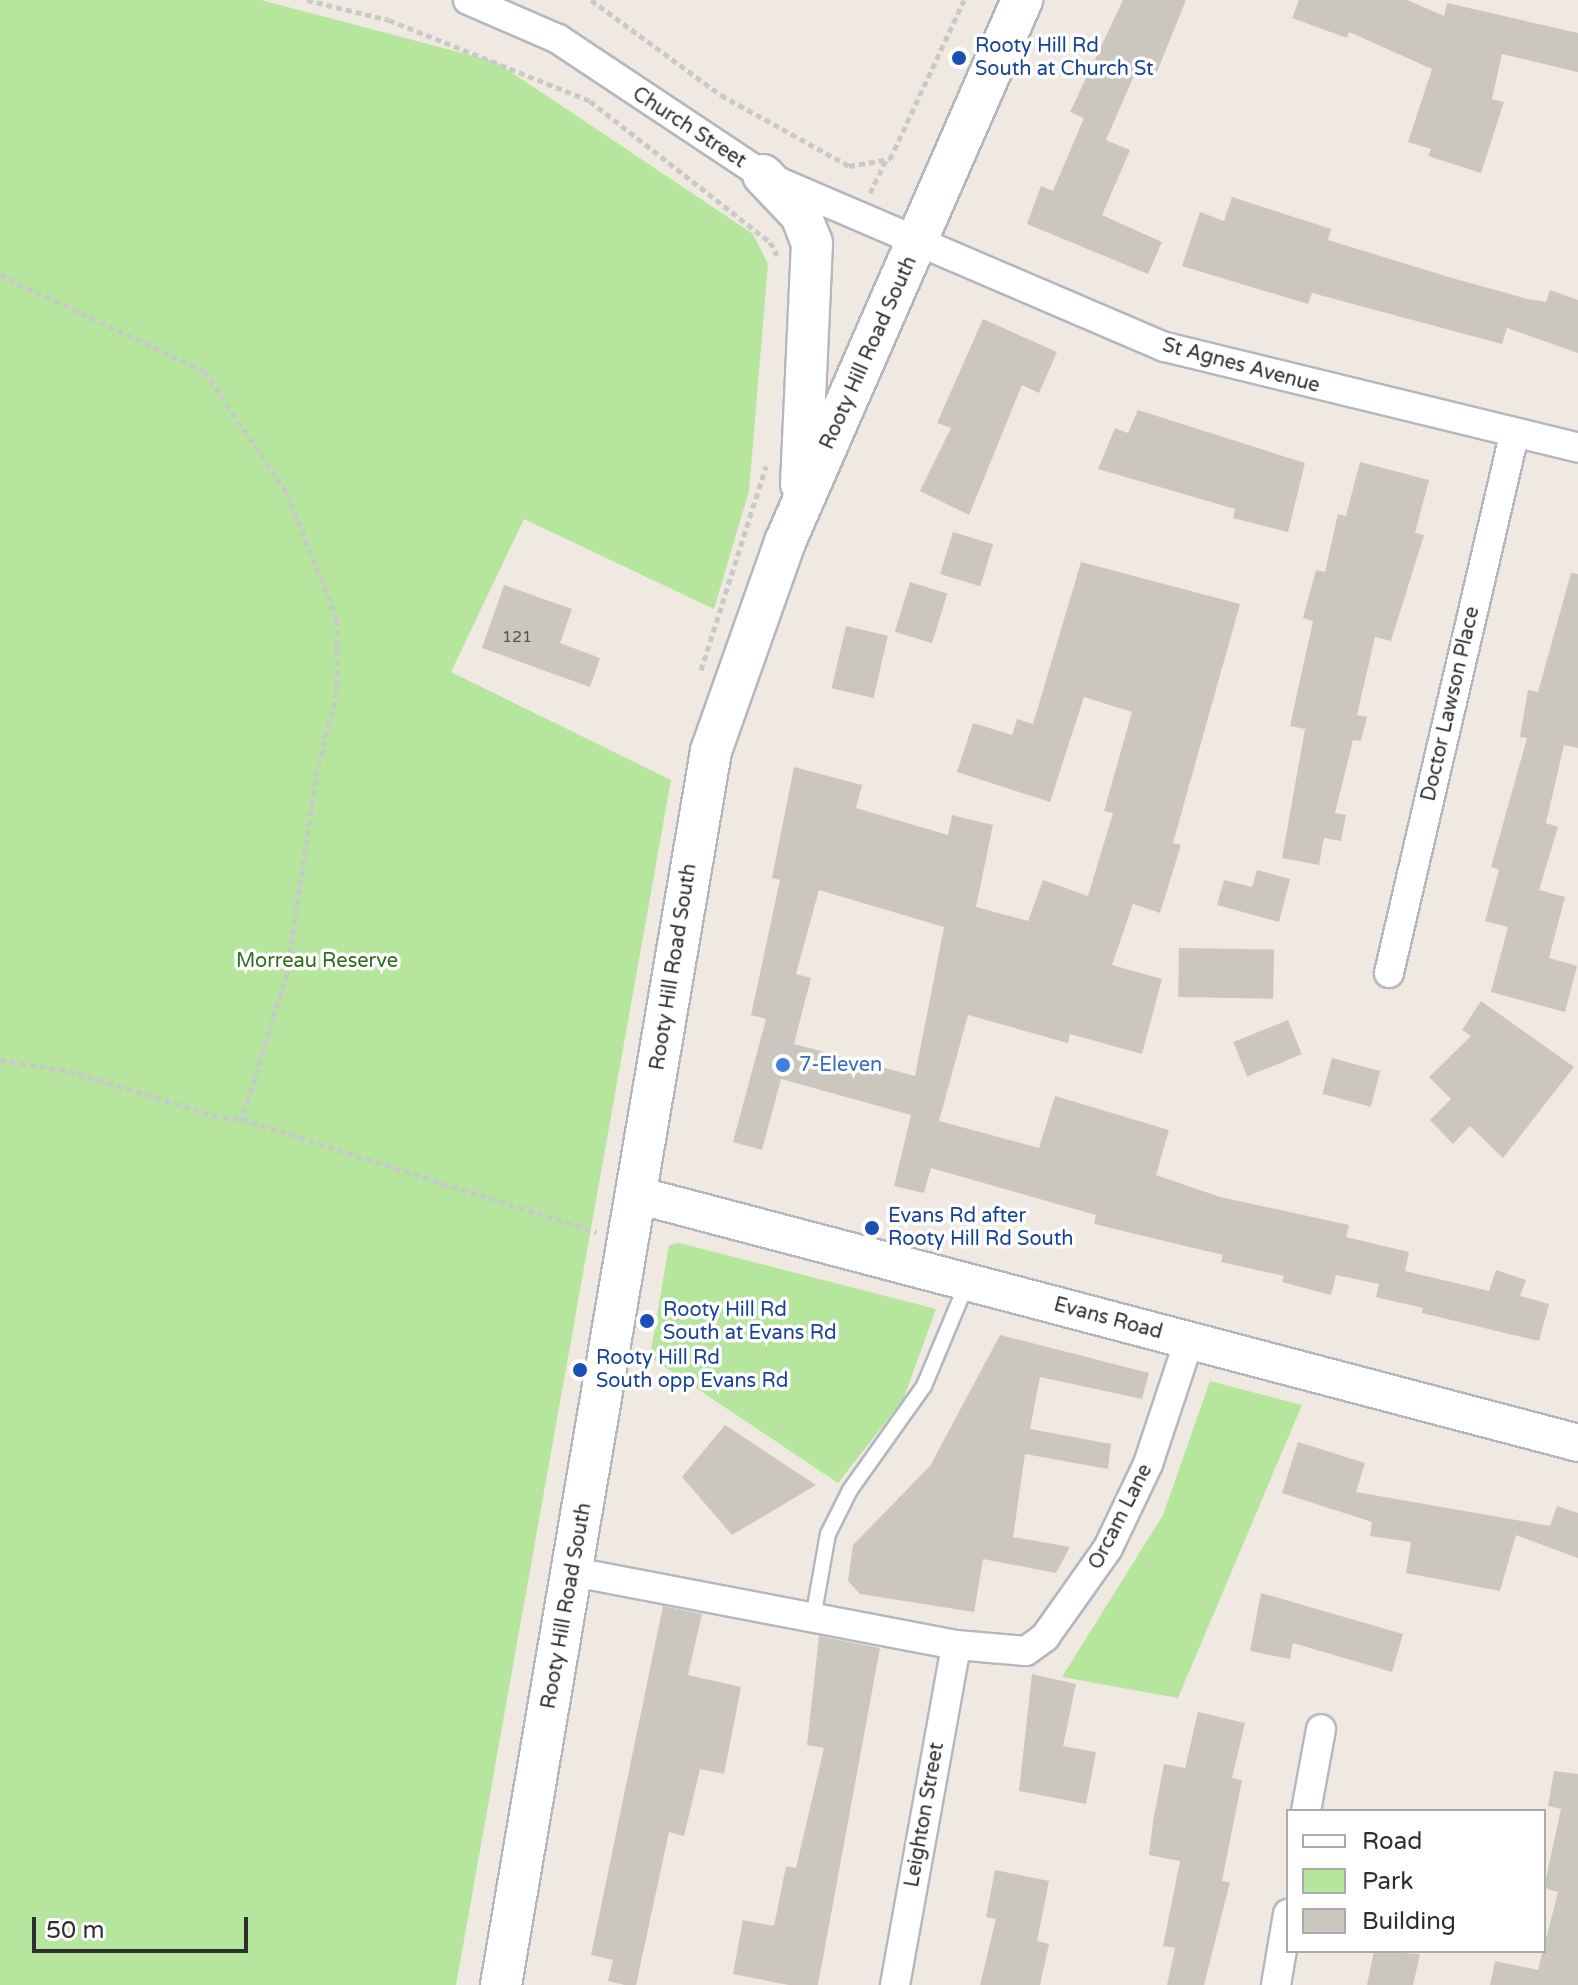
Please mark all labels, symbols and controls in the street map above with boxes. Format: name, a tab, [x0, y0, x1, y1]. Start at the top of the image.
place label: Rooty Hill Rd South at Church St	[975, 34, 1154, 81]
marker: Rooty Hill Rd South at Church St	[950, 49, 968, 67]
street label: Church Street	[628, 82, 750, 174]
street label: Rooty Hill Road South	[816, 253, 922, 453]
street label: St Agnes Avenue	[1160, 333, 1322, 399]
street label: Doctor Lawson Place	[1417, 604, 1485, 804]
house number: 121	[502, 627, 532, 647]
street label: Rooty Hill Road South	[646, 862, 702, 1072]
park label: Morreau Reserve	[236, 949, 398, 973]
place label: 7-Eleven	[799, 1053, 882, 1077]
marker: 7-Eleven	[774, 1056, 792, 1074]
place label: Evans Rd after Rooty Hill Rd South	[888, 1204, 1074, 1251]
marker: Evans Rd after Rooty Hill Rd South	[863, 1219, 881, 1237]
street label: Evans Road	[1051, 1293, 1165, 1345]
place label: Rooty Hill Rd South at Evans Rd	[663, 1298, 837, 1345]
marker: Rooty Hill Rd South at Evans Rd	[638, 1312, 656, 1330]
place label: Rooty Hill Rd South opp Evans Rd	[596, 1346, 788, 1393]
marker: Rooty Hill Rd South opp Evans Rd	[571, 1361, 589, 1379]
street label: Orcam Lane	[1084, 1460, 1158, 1574]
street label: Rooty Hill Road South	[537, 1501, 597, 1711]
street label: Leighton Street	[900, 1741, 950, 1889]
legend	[1286, 1809, 1546, 1953]
text: Road	[1362, 1827, 1422, 1856]
text: Park	[1362, 1867, 1413, 1896]
scale bar	[36, 1901, 252, 1951]
text: Building	[1362, 1907, 1456, 1936]
text: 50 m	[46, 1916, 104, 1945]

